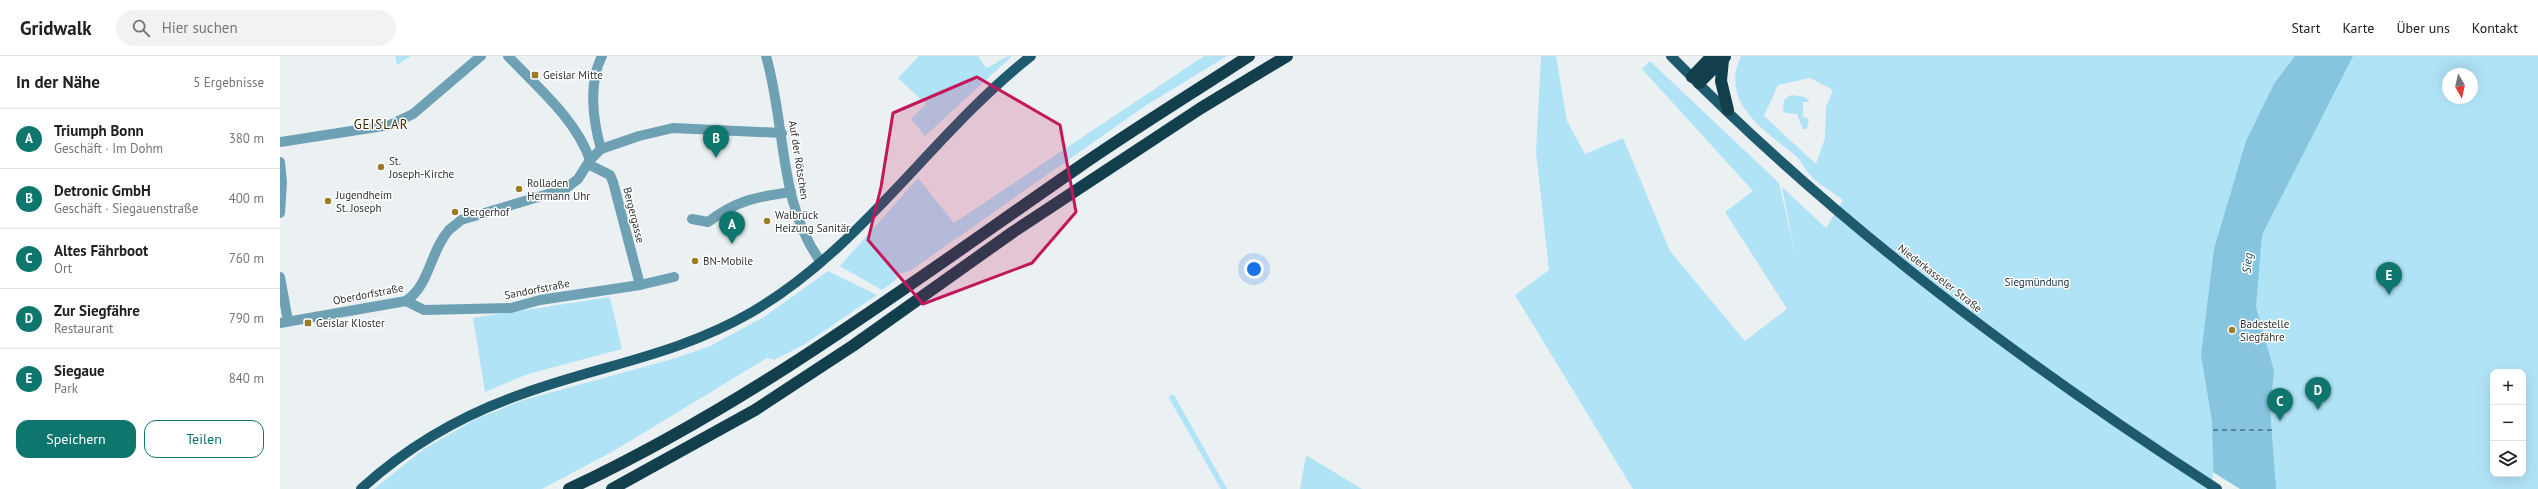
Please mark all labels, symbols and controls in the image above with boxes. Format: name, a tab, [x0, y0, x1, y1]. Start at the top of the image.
search box	[116, 10, 396, 46]
text: Gridwalk	[20, 16, 92, 40]
icon: search	[130, 17, 152, 39]
text: Hier suchen	[162, 18, 238, 37]
text: Start	[2291, 19, 2320, 37]
text: Karte	[2342, 19, 2374, 37]
text: Über uns	[2396, 19, 2450, 37]
text: Kontakt	[2472, 19, 2518, 37]
place label: Geislar Mitte	[543, 68, 603, 82]
north arrow	[2442, 68, 2478, 104]
marker: Geislar Mitte	[530, 70, 540, 80]
text: In der Nähe	[16, 71, 100, 93]
text: 5 Ergebnisse	[193, 74, 264, 91]
district label: GEISLAR	[354, 116, 408, 133]
street label: Auf der Rötschen	[786, 119, 812, 201]
text: Triumph Bonn	[54, 121, 144, 140]
pin: B	[703, 125, 729, 158]
text: A	[25, 130, 33, 147]
text: 380 m	[229, 130, 264, 147]
text: Geschäft · Im Dohm	[54, 140, 163, 157]
place label: St. Joseph-Kirche	[388, 154, 455, 181]
marker: St. Joseph-Kirche	[376, 162, 386, 172]
place label: Rolladen Hermann Uhr	[527, 176, 590, 203]
text: Detronic GmbH	[54, 181, 151, 200]
marker: Rolladen Hermann Uhr	[514, 184, 524, 194]
street label: Bergergasse	[620, 186, 648, 245]
place label: Jugendheim St. Joseph	[335, 188, 392, 215]
text: B	[25, 190, 33, 207]
text: 400 m	[229, 190, 264, 207]
marker: Jugendheim St. Joseph	[323, 196, 333, 206]
text: Geschäft · Siegauenstraße	[54, 200, 198, 217]
place label: Bergerhof	[463, 205, 510, 219]
marker: Bergerhof	[450, 207, 460, 217]
place label: Walbrück Heizung Sanitär	[775, 208, 850, 235]
pin: A	[719, 211, 745, 244]
marker: Walbrück Heizung Sanitär	[762, 216, 772, 226]
text: Altes Fährboot	[54, 241, 148, 260]
street label: Niederkasseler Straße	[1895, 241, 1985, 316]
text: C	[25, 250, 33, 267]
text: 760 m	[229, 250, 264, 267]
water label: Sieg	[2238, 252, 2256, 274]
place label: BN-Mobile	[703, 254, 753, 268]
marker: BN-Mobile	[690, 256, 700, 266]
your location	[1244, 259, 1264, 279]
text: Ort	[54, 260, 72, 277]
pin: E	[2376, 262, 2402, 295]
park label: Siegmündung	[2005, 275, 2069, 289]
street label: Sandorfstraße	[503, 276, 571, 302]
street label: Oberdorfstraße	[332, 280, 405, 308]
text: Zur Siegfähre	[54, 301, 140, 320]
text: D	[25, 310, 33, 327]
text: 790 m	[229, 310, 264, 327]
place label: Geislar Kloster	[316, 316, 385, 330]
place label: Badestelle Siegfähre	[2240, 317, 2290, 344]
marker: Geislar Kloster	[303, 318, 313, 328]
text: Restaurant	[54, 320, 113, 337]
marker: Badestelle Siegfähre	[2227, 325, 2237, 335]
text: Siegaue	[54, 361, 105, 380]
map controls	[2490, 369, 2526, 477]
button: +	[2490, 369, 2526, 405]
text: E	[26, 370, 32, 387]
text: 840 m	[229, 370, 264, 387]
pin: D	[2305, 377, 2331, 410]
text: Park	[54, 380, 78, 397]
pin: C	[2267, 388, 2293, 421]
button: −	[2490, 405, 2526, 441]
button: Speichern	[16, 420, 136, 458]
button: Teilen	[144, 420, 264, 458]
button: layers	[2490, 441, 2526, 477]

